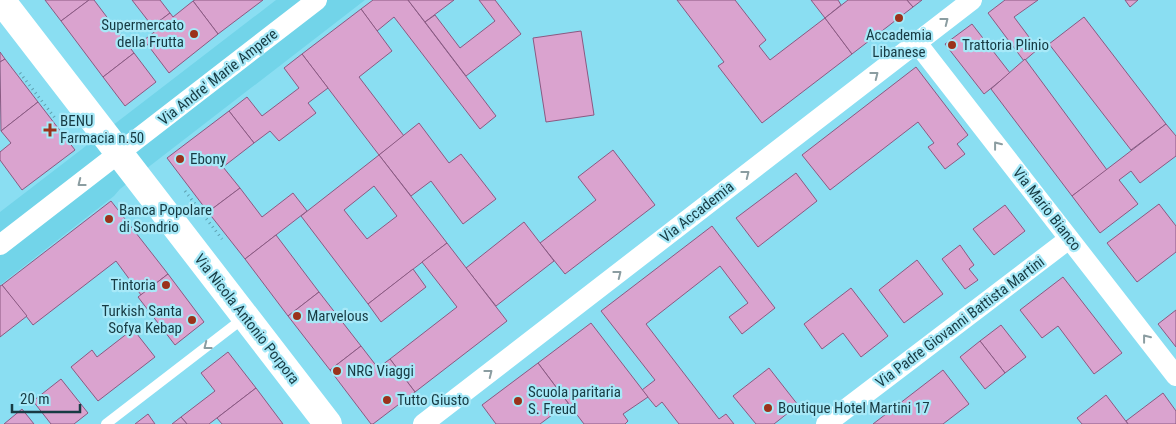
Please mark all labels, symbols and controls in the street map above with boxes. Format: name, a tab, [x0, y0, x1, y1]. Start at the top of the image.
marker: Accademia Libanese	[893, 12, 905, 24]
place label: Supermercato della Frutta	[101, 16, 184, 51]
one-way arrow	[939, 19, 948, 27]
street label: Via Andre' Marie Ampere	[155, 25, 281, 129]
place label: Accademia Libanese	[866, 26, 932, 61]
marker: Supermercato della Frutta	[188, 28, 200, 40]
place label: Trattoria Plinio	[962, 36, 1049, 54]
marker: Trattoria Plinio	[946, 39, 958, 51]
one-way arrow	[869, 73, 878, 81]
place label: BENU Farmacia n.50	[60, 112, 144, 147]
marker: BENU Farmacia n.50	[44, 124, 56, 136]
one-way arrow	[994, 142, 1002, 151]
place label: Ebony	[190, 150, 226, 168]
marker: Ebony	[174, 153, 186, 165]
street label: Via Mario Bianco	[1009, 164, 1085, 254]
one-way arrow	[740, 172, 749, 180]
one-way arrow	[78, 177, 87, 185]
street label: Via Accademia	[657, 178, 737, 246]
place label: Banca Popolare di Sondrio	[119, 201, 212, 236]
marker: Banca Popolare di Sondrio	[103, 213, 115, 225]
street label: Via Nicola Antonio Porpora	[191, 250, 303, 388]
street label: Via Padre Giovanni Battista Martini	[872, 253, 1048, 391]
one-way arrow	[612, 270, 621, 279]
place label: Tintoria	[110, 276, 156, 294]
marker: Tintoria	[160, 279, 172, 291]
place label: Turkish Santa Sofya Kebap	[101, 302, 182, 337]
place label: Marvelous	[307, 307, 369, 325]
marker: Marvelous	[291, 310, 303, 322]
marker: Turkish Santa Sofya Kebap	[186, 314, 198, 326]
one-way arrow	[1144, 335, 1152, 344]
one-way arrow	[204, 341, 213, 349]
place label: NRG Viaggi	[347, 362, 414, 380]
marker: NRG Viaggi	[331, 365, 343, 377]
one-way arrow	[483, 370, 492, 378]
scale bar	[12, 382, 80, 414]
place label: Scuola paritaria S. Freud	[528, 383, 621, 418]
text: 20 m	[20, 390, 50, 408]
place label: Tutto Giusto	[397, 391, 469, 409]
marker: Tutto Giusto	[381, 394, 393, 406]
marker: Scuola paritaria S. Freud	[512, 395, 524, 407]
place label: Boutique Hotel Martini 17	[778, 399, 930, 417]
marker: Boutique Hotel Martini 17	[762, 402, 774, 414]

